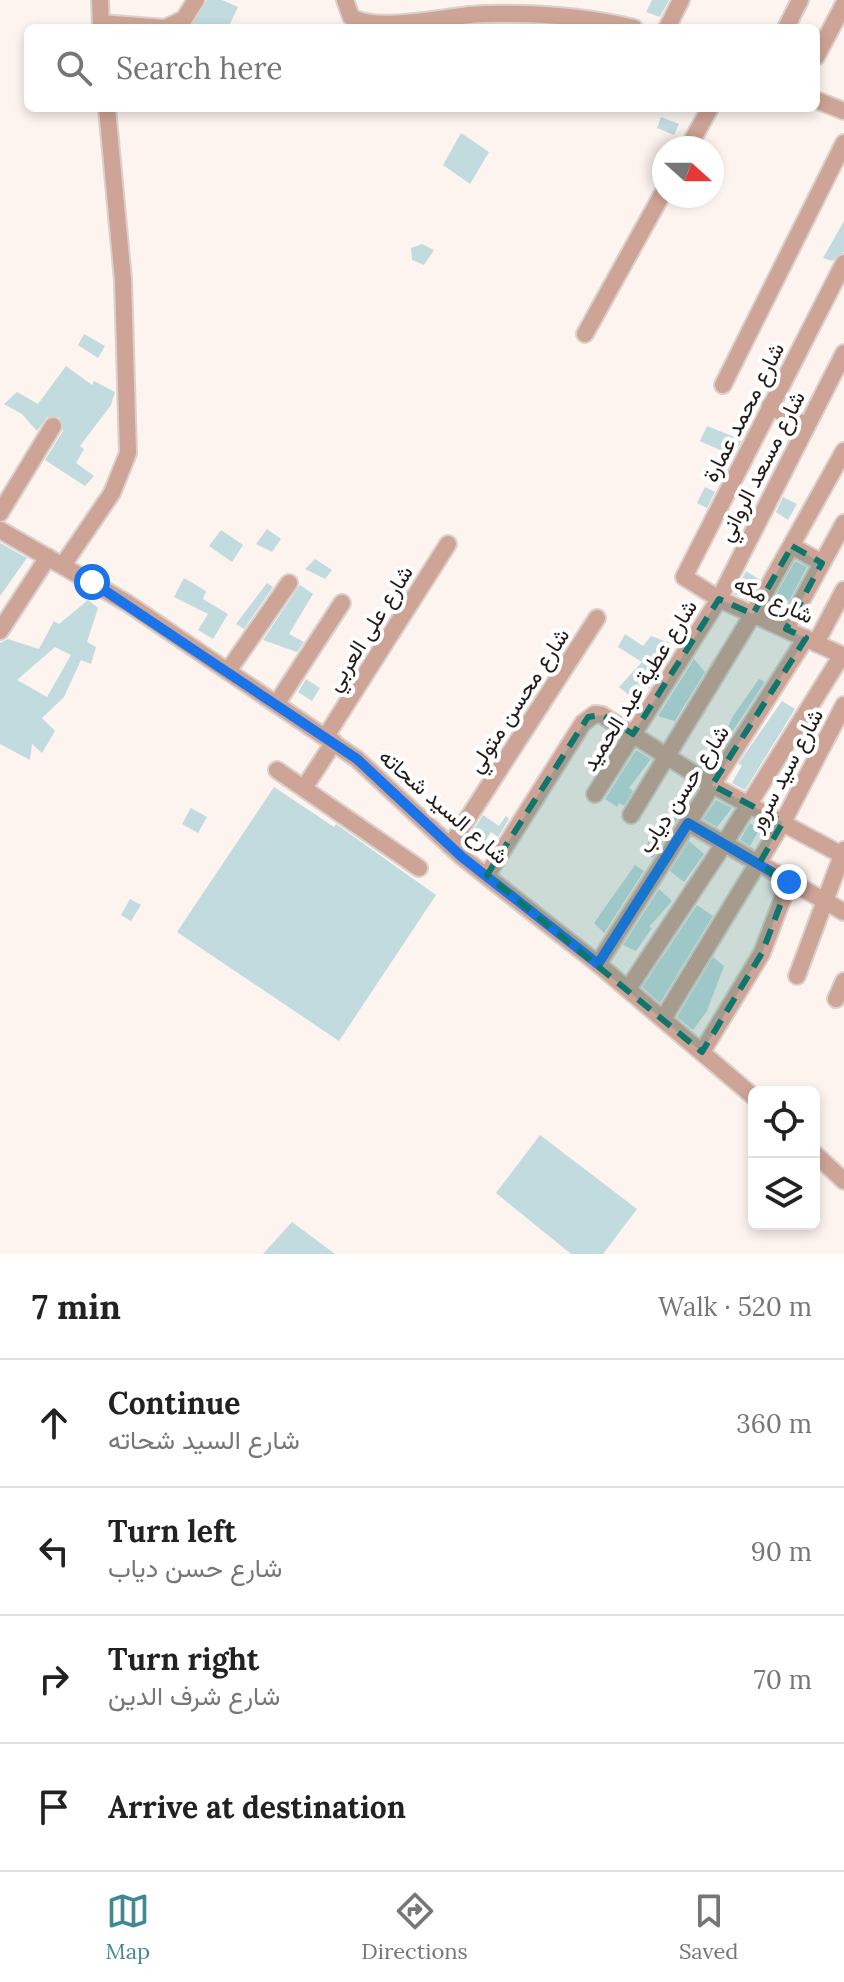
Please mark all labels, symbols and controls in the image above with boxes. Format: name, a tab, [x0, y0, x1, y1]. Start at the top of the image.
search box	[24, 24, 820, 112]
icon: search	[52, 46, 96, 90]
text: Search here	[116, 49, 283, 87]
north arrow	[652, 136, 724, 208]
street label: شارع محمد عمارة	[696, 338, 791, 487]
street label: شارع مسعد الرواني	[711, 386, 815, 548]
street label: شارع على العربي	[319, 560, 423, 699]
route start	[74, 564, 110, 600]
street label: شارع مكه	[729, 568, 818, 630]
street label: شارع عطية عبد الحميد	[575, 594, 704, 776]
street label: شارع محسن متولي	[461, 622, 579, 780]
street label: شارع سيد سرور	[740, 704, 830, 838]
street label: شارع حسن دياب	[631, 720, 736, 859]
street label: شارع السيد شحاته	[373, 742, 514, 871]
route end	[771, 864, 807, 900]
map controls	[748, 1086, 820, 1230]
button: locate	[748, 1086, 820, 1158]
button: layers	[748, 1158, 820, 1230]
text: 7 min	[32, 1285, 121, 1328]
text: Walk · 520 m	[658, 1290, 812, 1323]
text: Continue	[108, 1384, 240, 1422]
icon: ahead	[32, 1401, 76, 1445]
text: 360 m	[736, 1407, 812, 1440]
text: شارع السيد شحاته	[108, 1423, 300, 1456]
text: Turn left	[108, 1512, 236, 1550]
icon: left	[32, 1529, 76, 1573]
text: 90 m	[751, 1535, 812, 1568]
text: شارع حسن دياب	[108, 1551, 282, 1584]
text: Turn right	[108, 1640, 259, 1678]
icon: right	[32, 1657, 76, 1701]
text: 70 m	[754, 1663, 812, 1696]
text: شارع شرف الدين	[108, 1679, 280, 1712]
icon: arrive	[32, 1785, 76, 1829]
text: Arrive at destination	[108, 1788, 406, 1826]
tab: Map	[106, 1889, 150, 1965]
tab: Directions	[361, 1889, 468, 1965]
tab: Saved	[679, 1889, 738, 1965]

